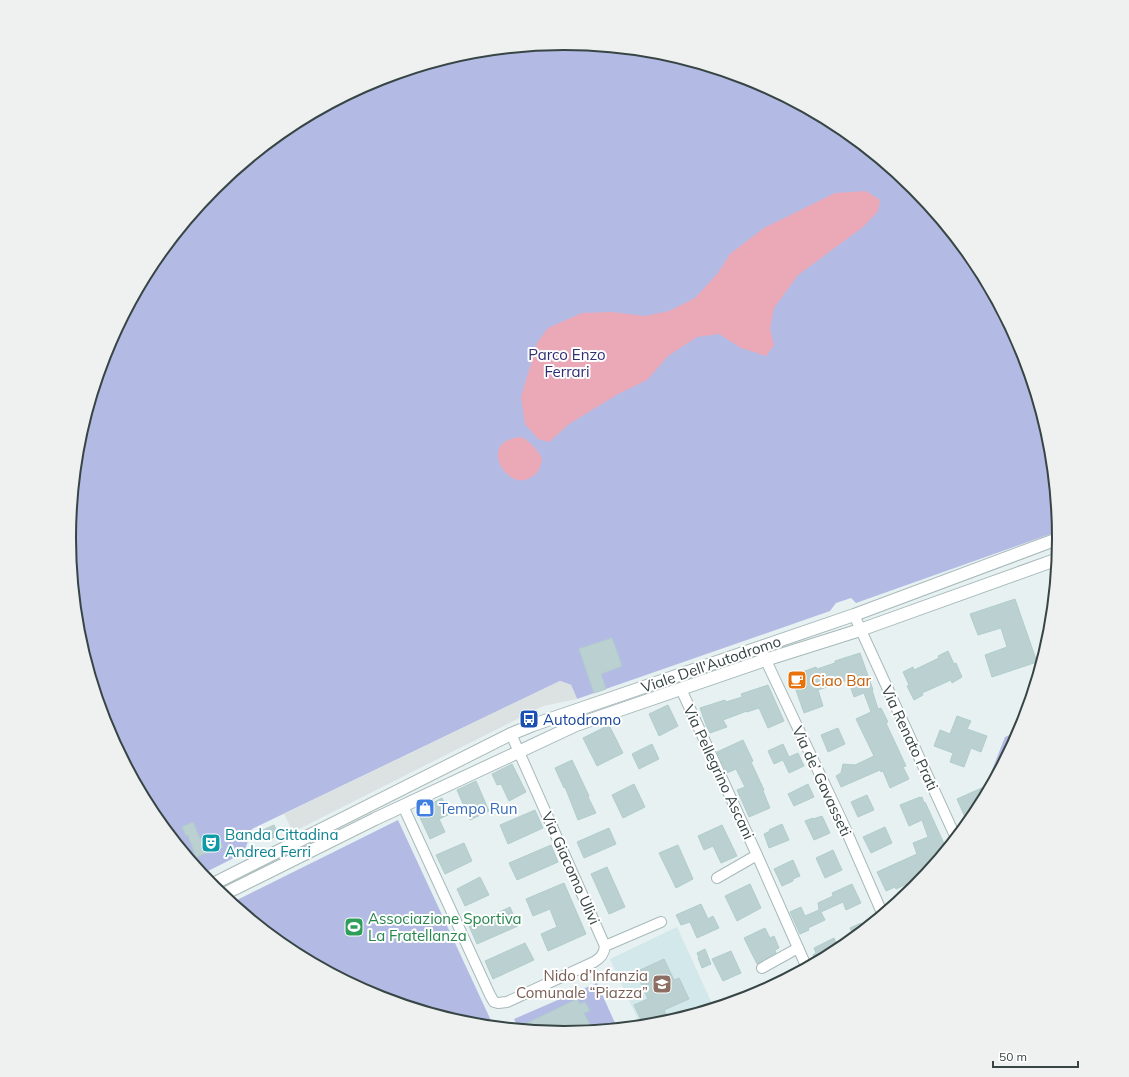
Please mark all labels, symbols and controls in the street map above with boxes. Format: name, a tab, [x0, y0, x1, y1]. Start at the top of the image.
park label: Parco Enzo Ferrari	[528, 345, 606, 381]
street label: Viale Dell'Autodromo	[639, 631, 783, 697]
cafe icon: Ciao Bar	[786, 669, 808, 691]
place label: Ciao Bar	[811, 671, 872, 690]
street label: Via Renato Prati	[877, 683, 943, 793]
street label: Via Pellegrino Ascani	[679, 702, 759, 842]
bus stop icon: Autodromo	[518, 708, 540, 730]
place label: Autodromo	[543, 710, 621, 729]
street label: Via de’ Gavasseti	[788, 723, 856, 839]
shop icon: Tempo Run	[414, 797, 436, 819]
place label: Tempo Run	[439, 799, 518, 818]
street label: Via Giacomo Ulivi	[538, 809, 604, 927]
place label: Banda Cittadina Andrea Ferri	[225, 825, 338, 861]
theatre icon: Banda Cittadina Andrea Ferri	[200, 832, 222, 854]
place label: Associazione Sportiva La Fratellanza	[368, 909, 522, 945]
sports icon: Associazione Sportiva La Fratellanza	[343, 916, 365, 938]
place label: Nido d’Infanzia Comunale “Piazza”	[516, 966, 648, 1002]
school or university icon: Nido d’Infanzia Comunale “Piazza”	[651, 973, 673, 995]
scale bar	[993, 1043, 1078, 1069]
text: 50 m	[999, 1049, 1027, 1064]

